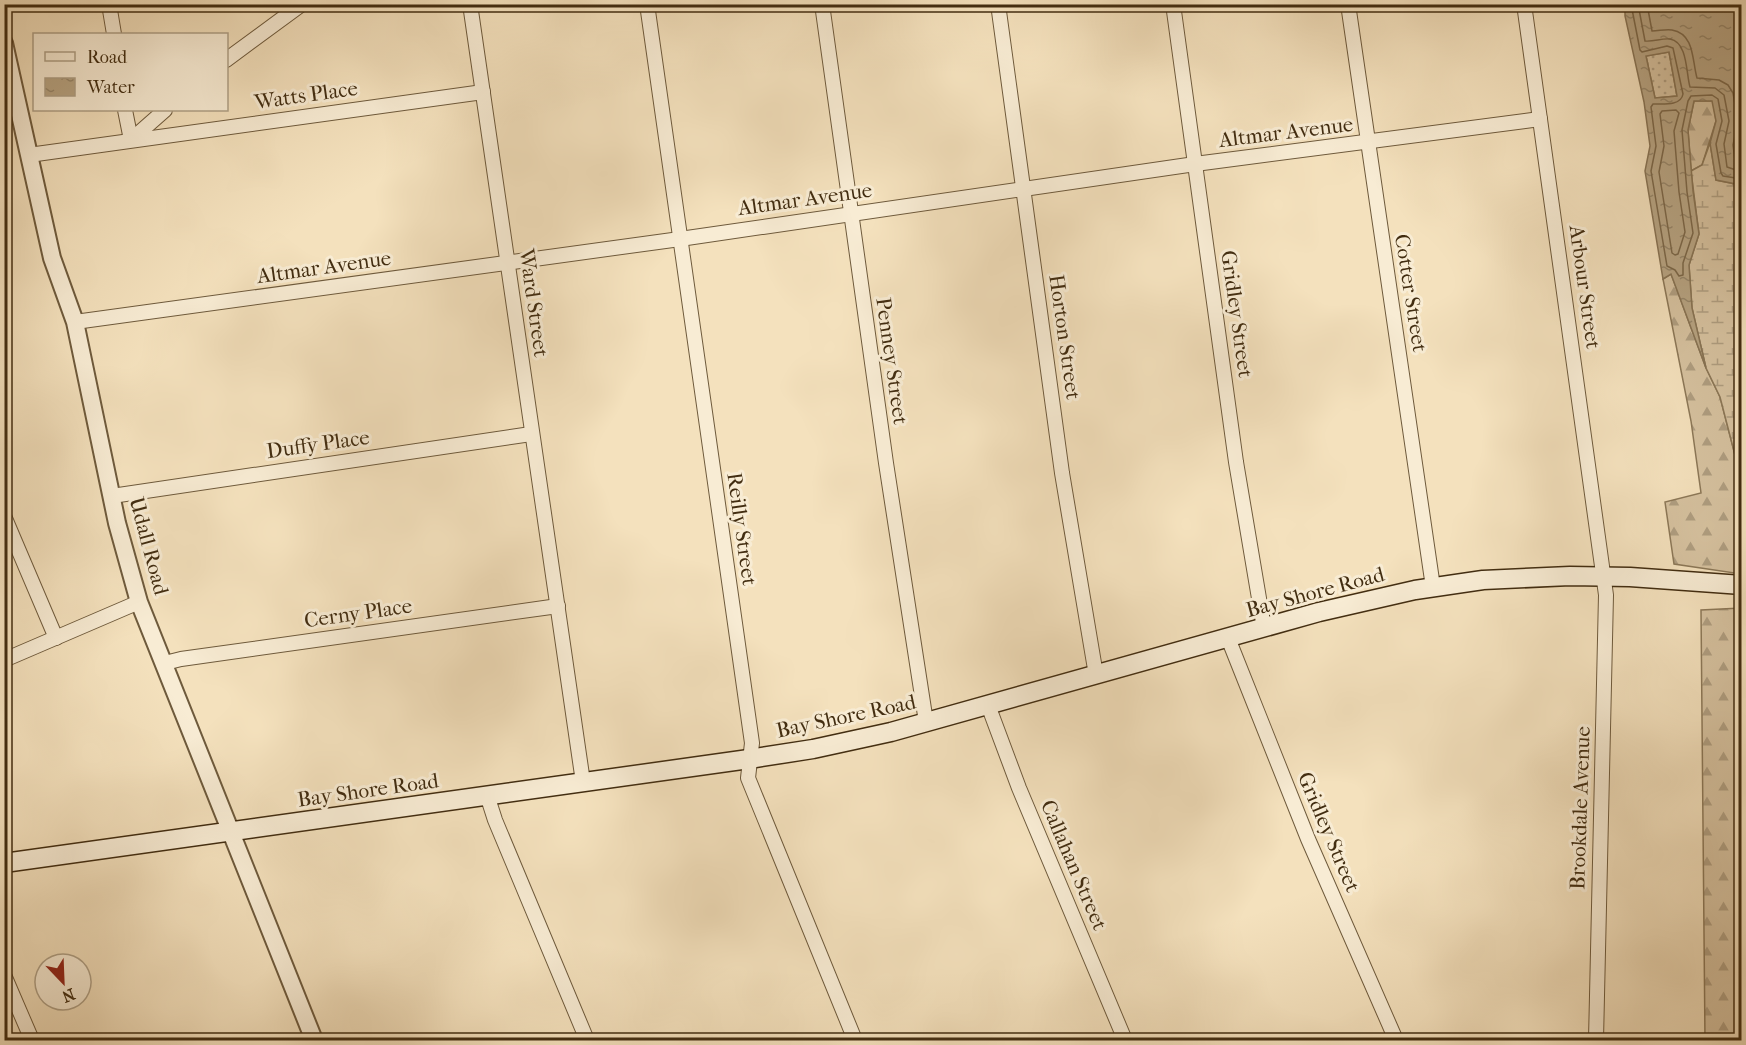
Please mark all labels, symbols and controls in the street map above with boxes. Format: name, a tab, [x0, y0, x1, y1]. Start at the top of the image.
legend	[33, 33, 228, 111]
text: Road	[87, 47, 127, 68]
street label: Watts Place	[252, 76, 359, 114]
text: Water	[86, 77, 135, 98]
street label: Altmar Avenue	[1216, 112, 1355, 152]
street label: Altmar Avenue	[735, 178, 874, 220]
street label: Arbour Street	[1564, 223, 1606, 351]
street label: Cotter Street	[1390, 232, 1432, 354]
street label: Altmar Avenue	[254, 246, 393, 288]
street label: Ward Street	[514, 246, 554, 359]
street label: Gridley Street	[1216, 249, 1258, 380]
street label: Horton Street	[1044, 273, 1086, 402]
street label: Penney Street	[871, 296, 913, 427]
street label: Duffy Place	[265, 425, 371, 463]
street label: Reilly Street	[722, 471, 762, 588]
street label: Udall Road	[124, 494, 174, 598]
street label: Bay Shore Road	[1243, 562, 1387, 622]
street label: Cerny Place	[303, 594, 413, 632]
street label: Bay Shore Road	[774, 689, 919, 743]
street label: Brookdale Avenue	[1565, 726, 1595, 890]
street label: Bay Shore Road	[296, 768, 441, 812]
street label: Gridley Street	[1293, 768, 1365, 896]
street label: Callahan Street	[1036, 796, 1112, 934]
north arrow	[33, 952, 93, 1012]
text: N	[59, 984, 78, 1007]

